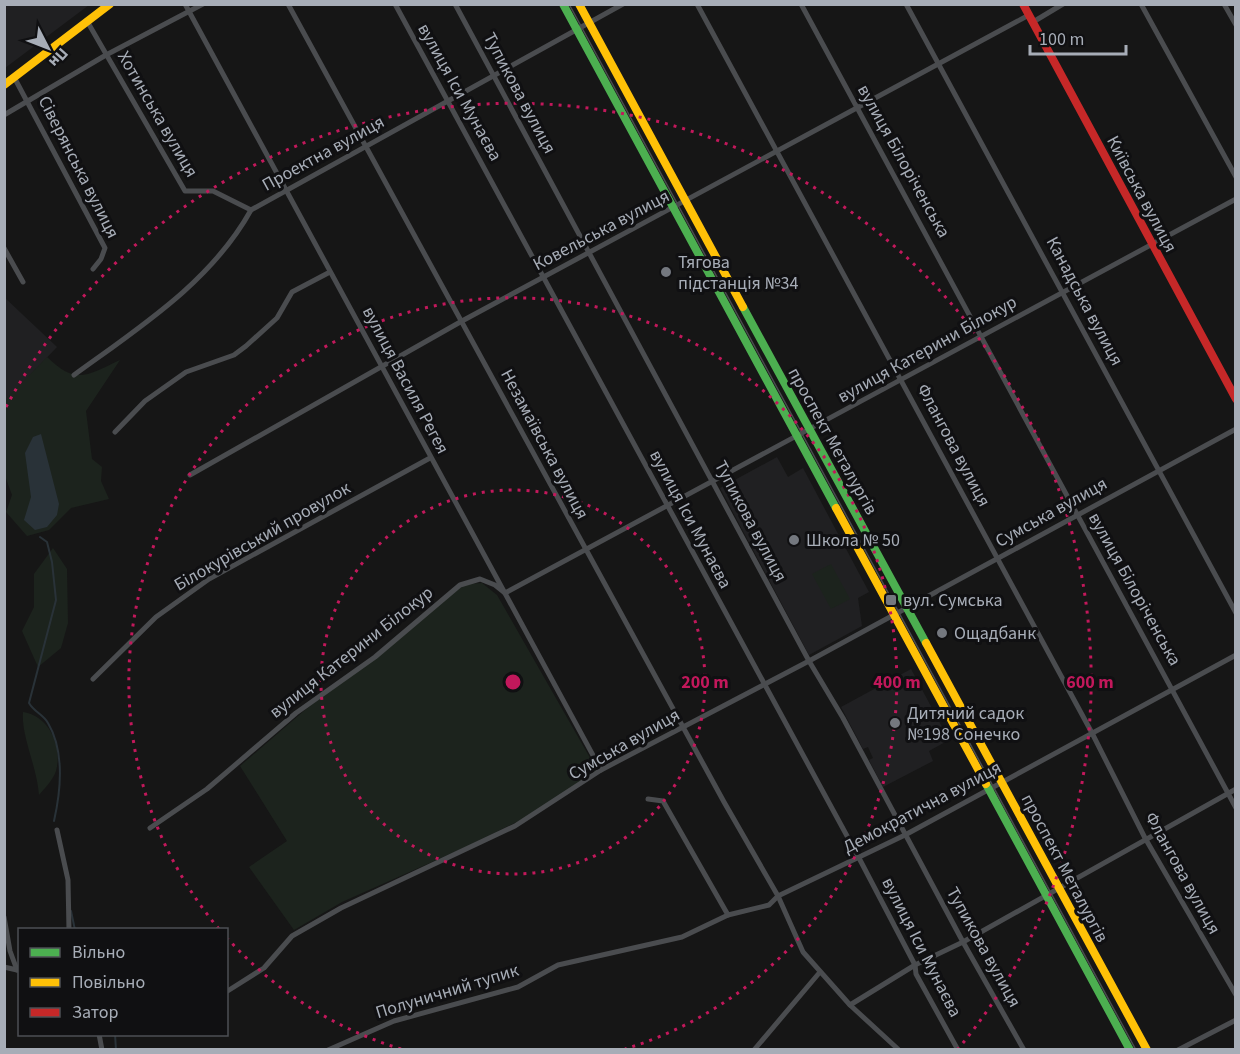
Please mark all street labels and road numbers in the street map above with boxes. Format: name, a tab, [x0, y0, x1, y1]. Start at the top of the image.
street label: вулиця Іси Мунаєва	[411, 19, 508, 166]
street label: Тупикова вулиця	[477, 28, 562, 158]
street label: Хотинська вулиця	[111, 47, 204, 182]
street label: вулиця Білоріченська	[851, 80, 956, 242]
street label: Сіверянська вулиця	[32, 92, 125, 243]
street label: Проектна вулиця	[258, 109, 389, 197]
street label: Київська вулиця	[1100, 131, 1183, 257]
street label: Ковельська вулиця	[529, 184, 674, 277]
street label: Канадська вулиця	[1040, 232, 1129, 370]
street label: вулиця Катерини Білокур	[833, 290, 1021, 409]
street label: вулиця Василя Регея	[356, 302, 455, 458]
street label: проспект Металургів	[782, 363, 883, 519]
street label: Незамаївська вулиця	[494, 365, 595, 524]
street label: Флангова вулиця	[911, 379, 997, 511]
street label: вулиця Іси Мунаєва	[643, 445, 738, 593]
street label: Тупикова вулиця	[708, 456, 793, 586]
street label: Сумська вулиця	[991, 471, 1112, 554]
street label: Білокурівський провулок	[169, 476, 355, 597]
street label: вулиця Білоріченська	[1082, 508, 1187, 670]
street label: вулиця Катерини Білокур	[264, 581, 438, 724]
street label: Сумська вулиця	[564, 702, 684, 786]
street label: Демократична вулиця	[839, 755, 1006, 860]
street label: проспект Металургів	[1015, 790, 1114, 947]
street label: Флангова вулиця	[1139, 808, 1227, 939]
street label: вулиця Іси Мунаєва	[876, 873, 968, 1021]
street label: Тупикова вулиця	[940, 883, 1027, 1012]
street label: Полуничний тупик	[372, 958, 522, 1025]

